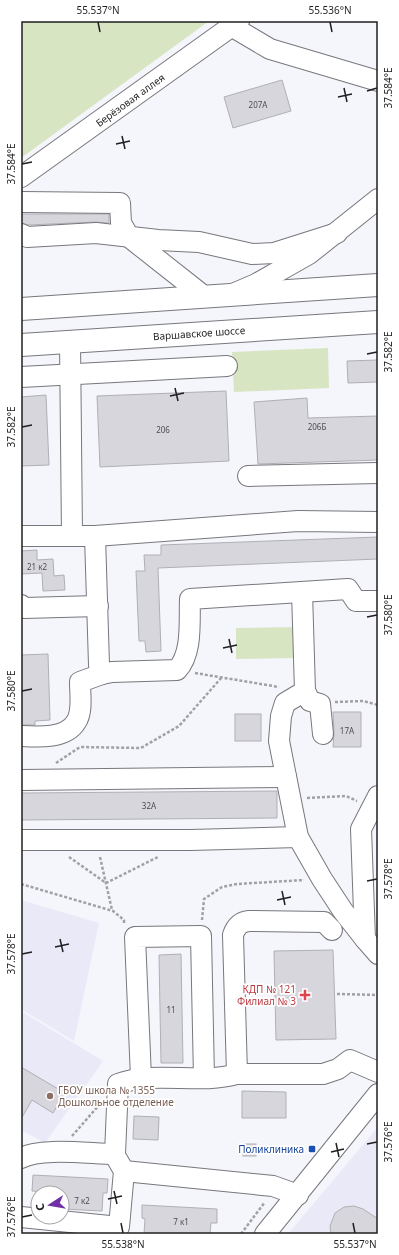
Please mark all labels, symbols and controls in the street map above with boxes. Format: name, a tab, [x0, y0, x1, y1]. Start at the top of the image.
text: 55.537°N	[76, 3, 120, 17]
text: 55.536°N	[308, 3, 352, 17]
text: 37.584°E	[381, 67, 395, 109]
street label: Берёзовая аллея	[93, 70, 167, 130]
house number: 207А	[249, 99, 268, 110]
text: 37.584°E	[4, 143, 18, 185]
street label: Варшавское шоссе	[152, 323, 246, 343]
text: 37.582°E	[381, 331, 395, 373]
text: 37.582°E	[4, 406, 18, 448]
house number: 206Б	[308, 421, 326, 432]
house number: 206	[156, 424, 170, 435]
house number: 21 к2	[27, 561, 47, 572]
text: 37.580°E	[381, 594, 395, 636]
text: 37.580°E	[4, 670, 18, 712]
house number: 17А	[340, 725, 355, 736]
house number: 32А	[142, 800, 157, 811]
text: 37.578°E	[381, 858, 395, 900]
text: 37.578°E	[4, 933, 18, 975]
place label: КДП № 121 Филиал № 3	[237, 982, 296, 1008]
marker: КДП № 121 Филиал № 3	[299, 989, 311, 1001]
house number: 11	[166, 1004, 176, 1015]
place label: ГБОУ школа № 1355 Дошкольное отделение	[58, 1083, 174, 1109]
marker: ГБОУ школа № 1355 Дошкольное отделение	[45, 1091, 55, 1101]
text: 37.576°E	[381, 1121, 395, 1163]
place label: Поликлиника	[238, 1142, 304, 1156]
marker: Поликлиника	[307, 1144, 317, 1154]
north arrow	[30, 1185, 70, 1225]
house number: 7 к2	[74, 1195, 90, 1206]
text: 37.576°E	[4, 1196, 18, 1238]
text: С	[32, 1202, 48, 1212]
house number: 7 к1	[173, 1216, 189, 1227]
text: 55.538°N	[101, 1237, 145, 1251]
text: 55.537°N	[333, 1237, 377, 1251]

